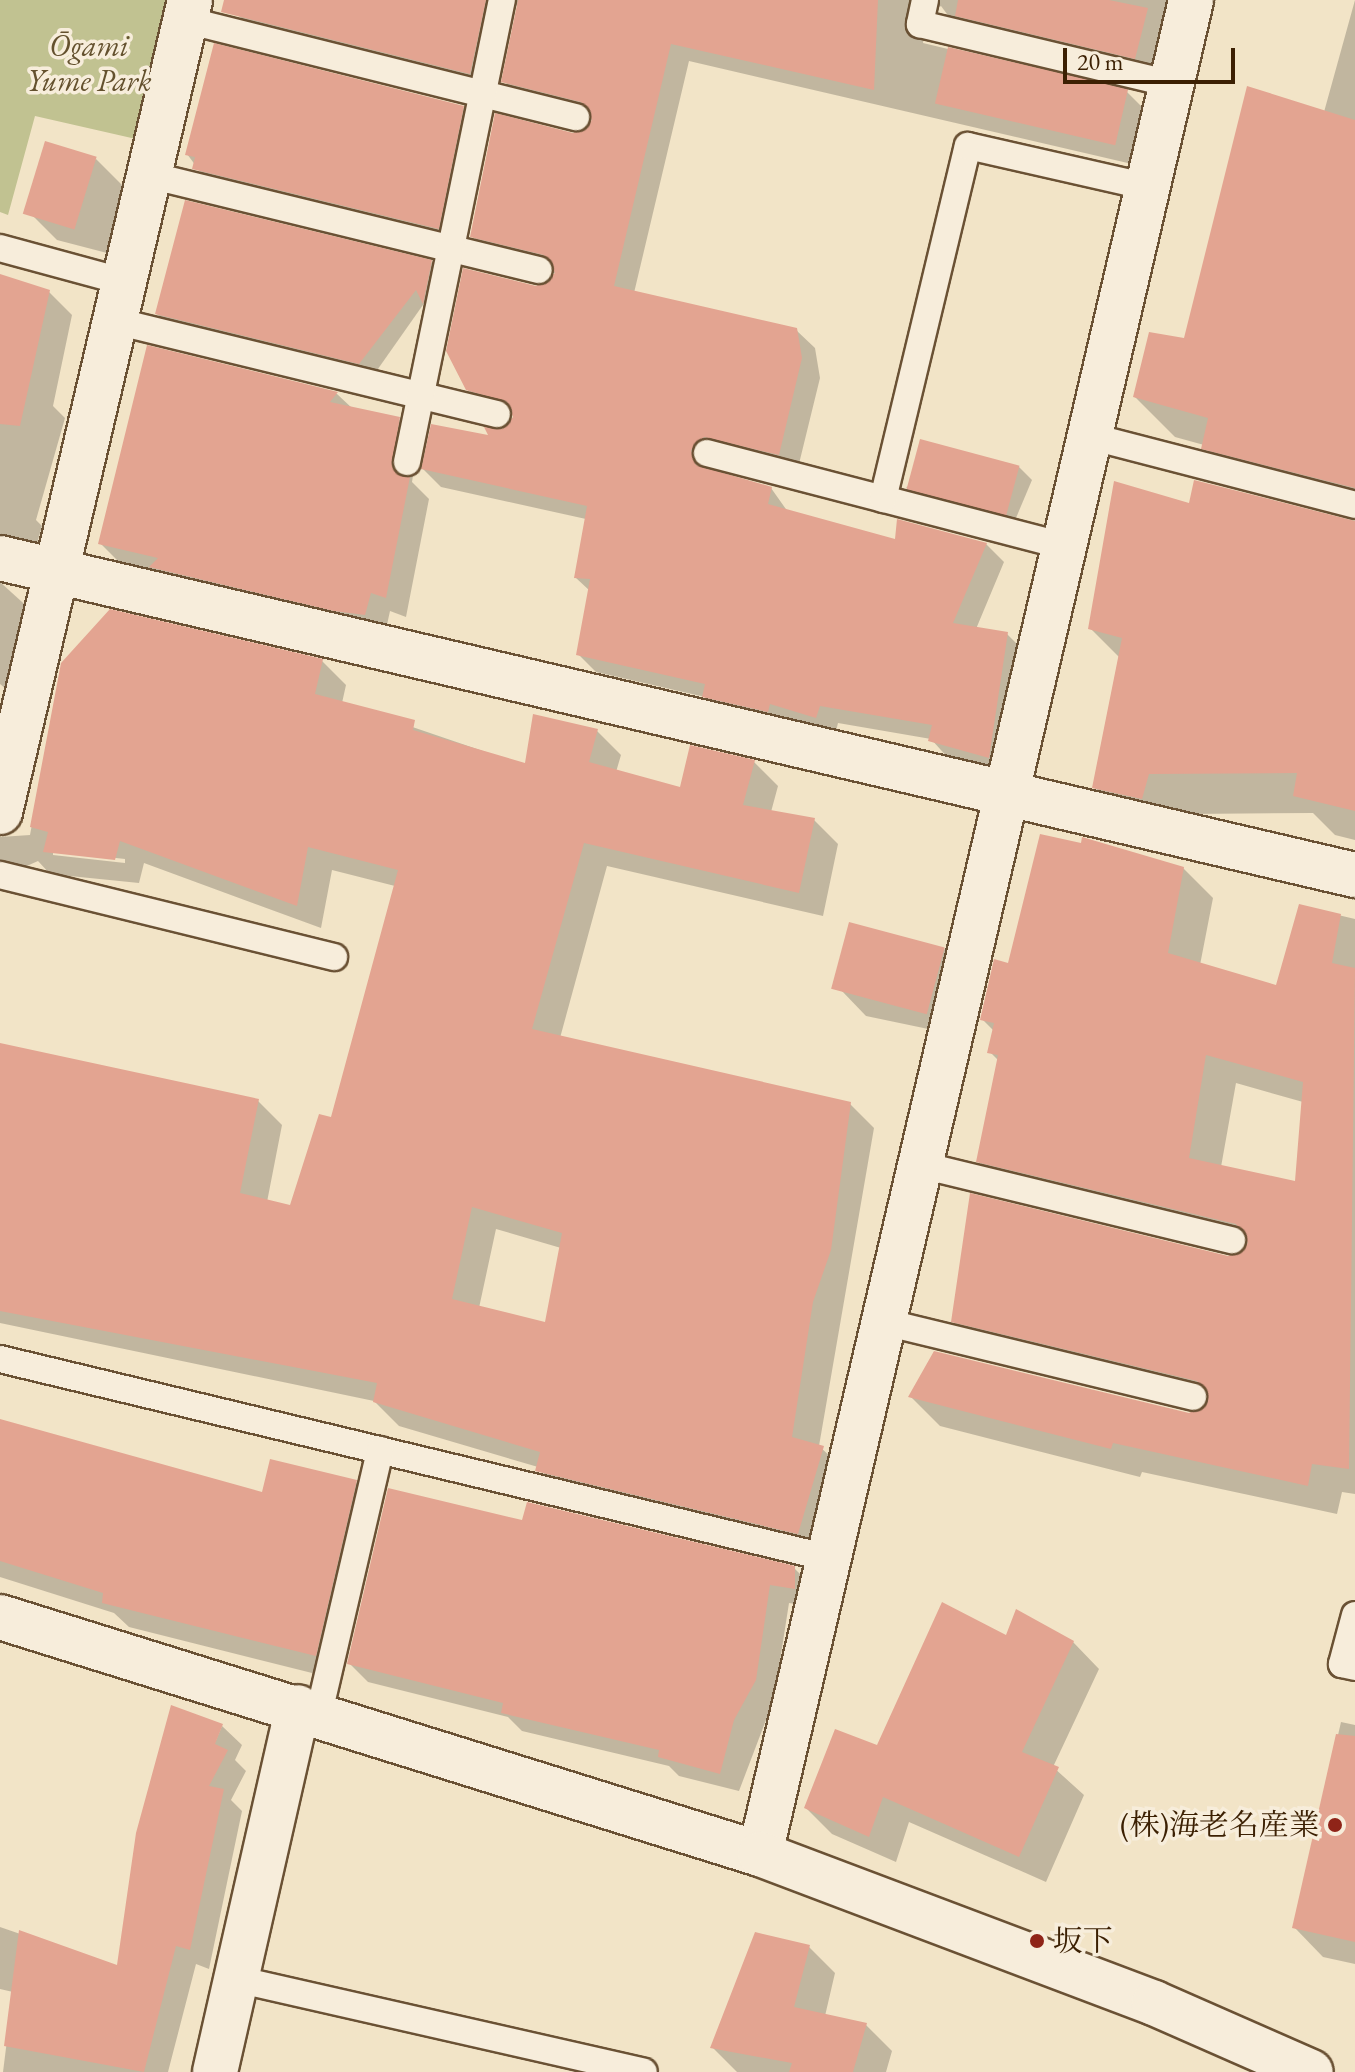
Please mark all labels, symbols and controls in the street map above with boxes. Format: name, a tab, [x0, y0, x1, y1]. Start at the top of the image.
park label: Ōgami Yume Park	[26, 28, 152, 98]
scale bar	[1067, 32, 1239, 82]
text: 20 m	[1077, 46, 1124, 77]
place label: (株)海老名産業	[1120, 1807, 1319, 1843]
marker: (株)海老名産業	[1326, 1816, 1344, 1834]
place label: 坂下	[1053, 1923, 1113, 1959]
marker: 坂下	[1028, 1932, 1046, 1950]

